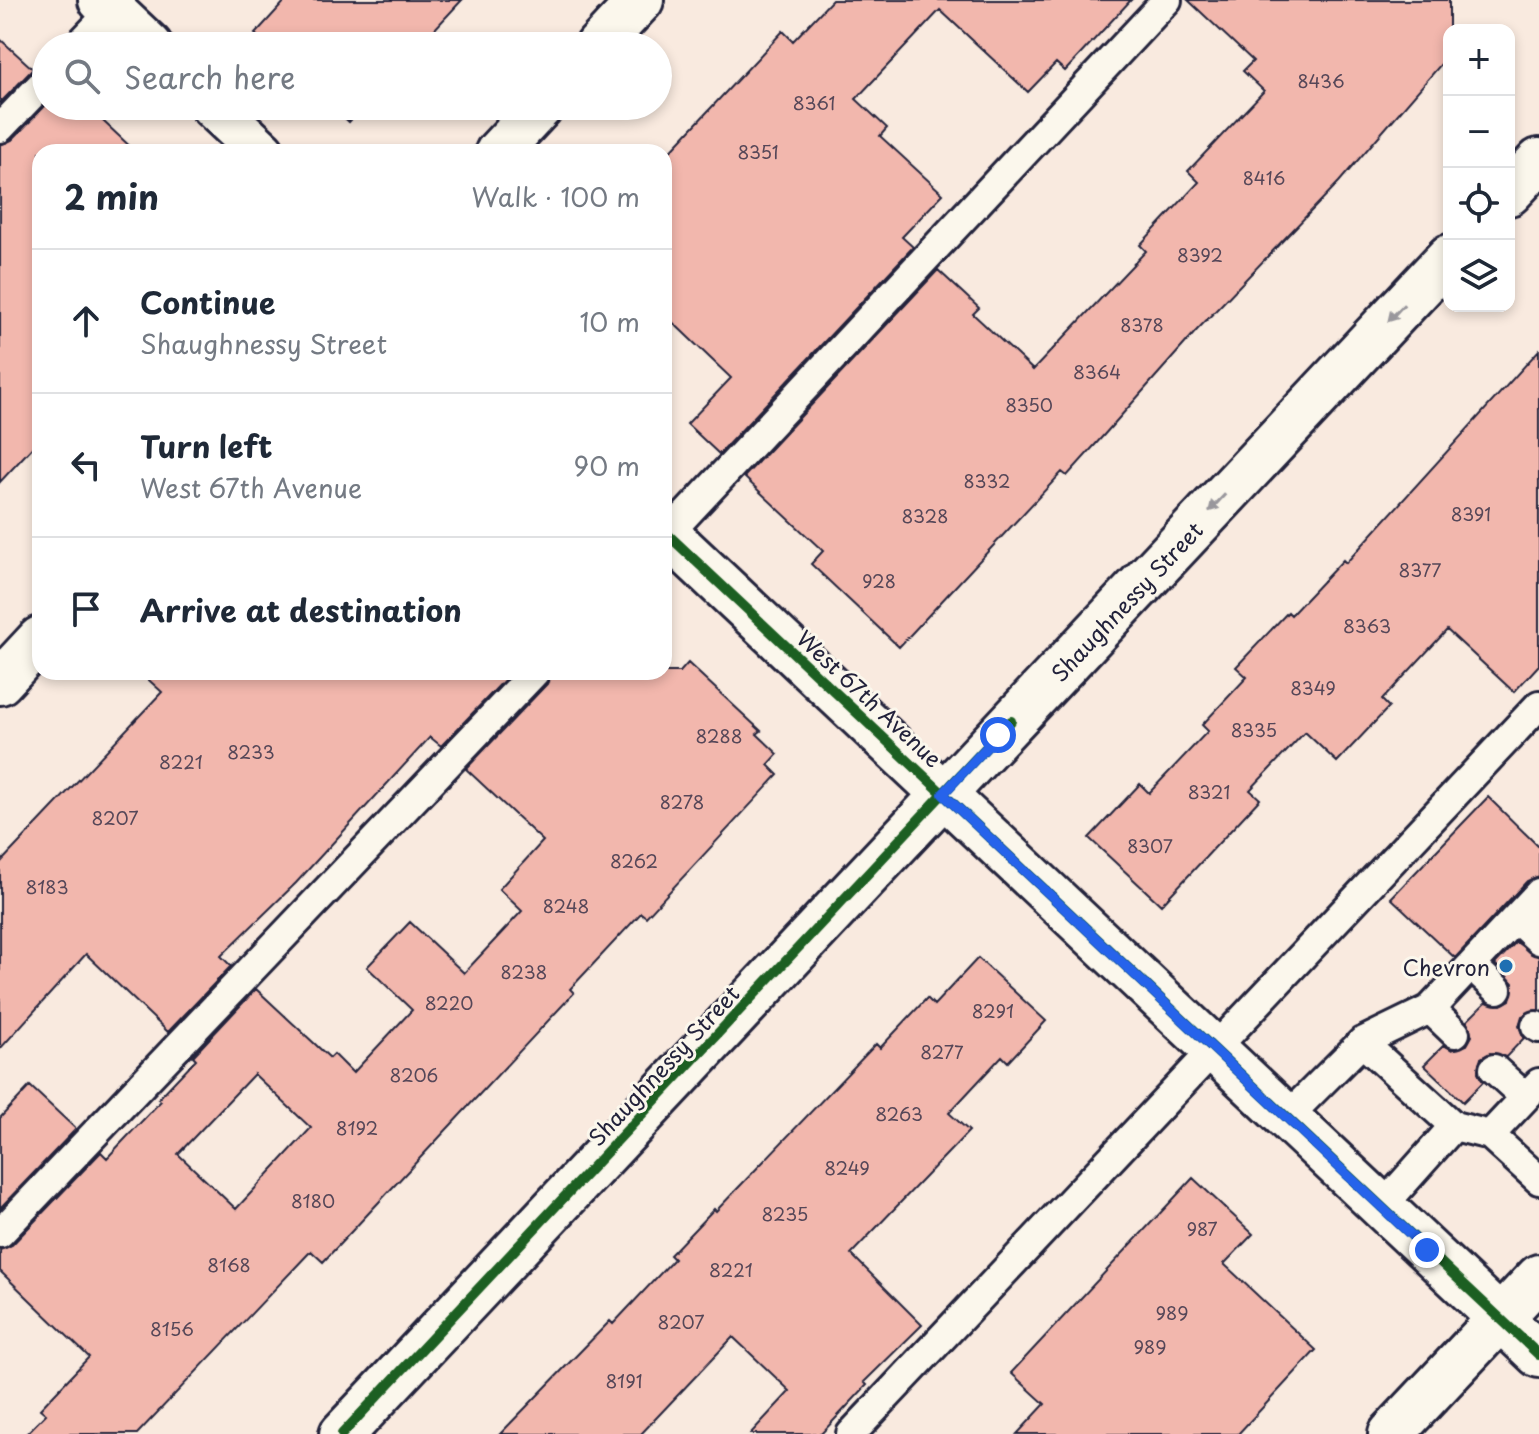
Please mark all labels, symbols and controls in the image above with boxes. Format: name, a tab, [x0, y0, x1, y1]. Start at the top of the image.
map controls	[1443, 24, 1515, 312]
button: +	[1443, 24, 1515, 96]
search box	[32, 32, 672, 120]
icon: search	[60, 54, 104, 98]
text: Search here	[124, 54, 296, 99]
house number: 8436	[1297, 67, 1345, 94]
house number: 8361	[793, 89, 835, 116]
button: −	[1443, 96, 1515, 168]
house number: 8351	[738, 138, 779, 165]
house number: 8416	[1243, 164, 1285, 191]
button: locate	[1443, 168, 1515, 240]
text: 2 min	[64, 170, 159, 222]
text: Walk · 100 m	[472, 177, 640, 216]
button: layers	[1443, 240, 1515, 312]
house number: 8392	[1177, 241, 1223, 268]
text: Continue	[140, 279, 275, 324]
icon: ahead	[64, 299, 108, 343]
text: 10 m	[579, 302, 640, 341]
one-way arrow	[1387, 303, 1405, 322]
house number: 8378	[1120, 311, 1164, 338]
text: Shaughnessy Street	[140, 324, 387, 363]
house number: 8364	[1073, 358, 1121, 385]
house number: 8350	[1005, 391, 1053, 418]
text: Turn left	[140, 423, 272, 468]
icon: left	[64, 443, 108, 487]
text: 90 m	[573, 446, 640, 485]
house number: 8332	[964, 467, 1010, 494]
text: West 67th Avenue	[140, 468, 362, 507]
one-way arrow	[1209, 493, 1227, 512]
house number: 8391	[1451, 500, 1491, 527]
house number: 8328	[902, 502, 948, 529]
street label: Shaughnessy Street	[1042, 513, 1209, 688]
house number: 8377	[1399, 556, 1441, 583]
house number: 928	[862, 567, 896, 594]
icon: arrive	[64, 587, 108, 631]
text: Arrive at destination	[140, 587, 462, 632]
house number: 8363	[1343, 612, 1391, 639]
street label: West 67th Avenue	[790, 622, 950, 774]
house number: 8349	[1290, 674, 1336, 701]
house number: 8335	[1231, 716, 1277, 743]
route start	[980, 717, 1016, 753]
house number: 8288	[695, 722, 743, 749]
house number: 8233	[227, 738, 275, 765]
house number: 8221	[159, 748, 203, 775]
house number: 8321	[1188, 778, 1230, 805]
house number: 8278	[660, 788, 704, 815]
house number: 8207	[92, 804, 138, 831]
house number: 8307	[1127, 832, 1173, 859]
house number: 8262	[610, 847, 658, 874]
house number: 8183	[25, 873, 69, 900]
house number: 8248	[543, 892, 589, 919]
place label: Chevron	[1402, 950, 1490, 983]
marker: Chevron	[1497, 957, 1515, 975]
house number: 8238	[501, 958, 547, 985]
street label: Shaughnessy Street	[580, 977, 746, 1153]
house number: 8220	[425, 989, 473, 1016]
house number: 8291	[972, 997, 1014, 1024]
house number: 8277	[920, 1038, 964, 1065]
house number: 8206	[390, 1061, 438, 1088]
house number: 8263	[875, 1100, 923, 1127]
house number: 8192	[336, 1114, 378, 1141]
house number: 8249	[824, 1154, 870, 1181]
house number: 8180	[291, 1187, 335, 1214]
house number: 8235	[762, 1200, 808, 1227]
house number: 987	[1186, 1215, 1218, 1242]
route end	[1409, 1232, 1445, 1268]
house number: 8168	[207, 1251, 251, 1278]
house number: 8221	[709, 1256, 753, 1283]
house number: 989	[1156, 1299, 1188, 1326]
house number: 8207	[658, 1308, 704, 1335]
house number: 8156	[150, 1315, 194, 1342]
house number: 989	[1134, 1333, 1166, 1360]
house number: 8191	[605, 1367, 643, 1394]

